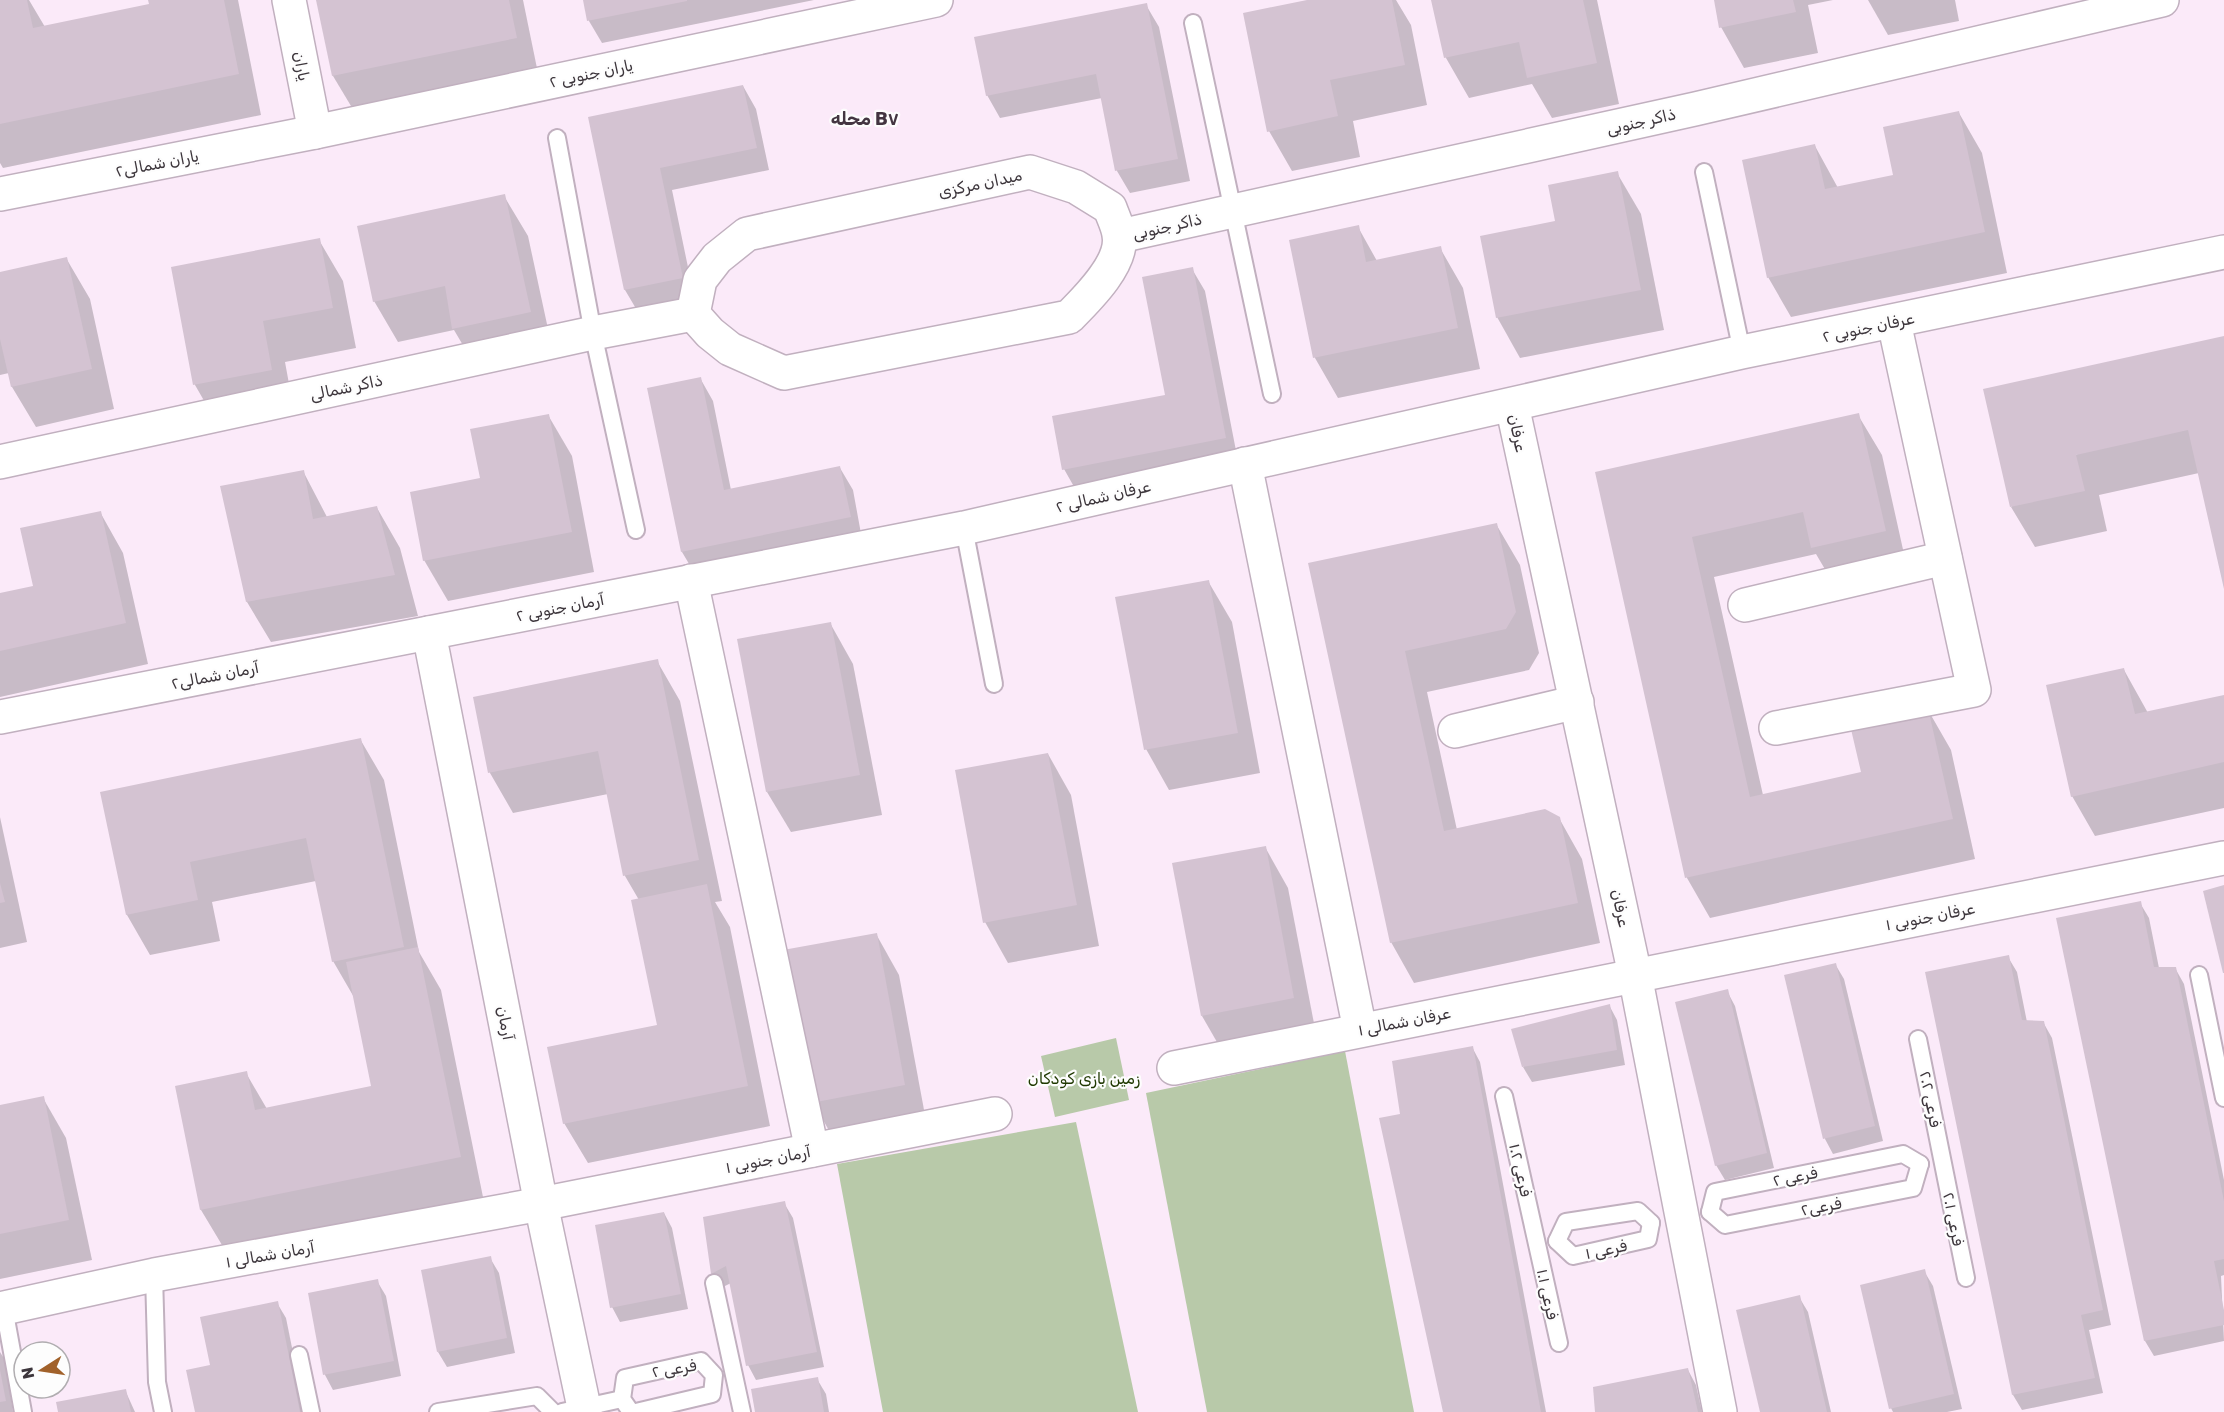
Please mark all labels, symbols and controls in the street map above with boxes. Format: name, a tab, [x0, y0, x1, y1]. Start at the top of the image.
street label: یاران	[288, 50, 314, 83]
street label: یاران جنوبی ۲	[548, 55, 635, 93]
street label: ذاکر جنوبی	[1605, 104, 1678, 140]
district label: محله B۷	[831, 108, 899, 130]
street label: یاران شمالی۲	[114, 146, 200, 182]
street label: میدان مرکزی	[936, 165, 1024, 203]
street label: ذاکر جنوبی	[1131, 209, 1204, 245]
street label: عرفان جنوبی ۲	[1821, 308, 1916, 347]
street label: ذاکر شمالی	[308, 370, 385, 405]
street label: عرفان	[1503, 412, 1531, 454]
street label: عرفان شمالی ۲	[1054, 476, 1153, 518]
street label: آرمان جنوبی ۲	[514, 590, 606, 626]
street label: آرمان شمالی۲	[170, 658, 261, 694]
street label: عرفان	[1606, 887, 1634, 929]
street label: عرفان جنوبی ۱	[1884, 898, 1977, 935]
street label: عرفان شمالی ۱	[1356, 1003, 1452, 1041]
street label: آرمان	[492, 1004, 518, 1042]
park label: زمین بازی کودکان	[1028, 1069, 1140, 1089]
street label: فرعی ۲.۲	[1915, 1069, 1945, 1130]
street label: آرمان جنوبی ۱	[724, 1142, 813, 1178]
street label: فرعی ۱.۲	[1504, 1142, 1536, 1199]
street label: فرعی ۲	[1771, 1163, 1820, 1191]
street label: فرعی ۲.۱	[1938, 1191, 1968, 1248]
street label: فرعی۲	[1799, 1193, 1844, 1221]
street label: فرعی ۱	[1583, 1236, 1629, 1264]
street label: آرمان شمالی ۱	[224, 1237, 316, 1273]
street label: فرعی ۱.۱	[1532, 1267, 1562, 1322]
north arrow	[12, 1340, 72, 1400]
street label: فرعی ۲	[650, 1356, 698, 1382]
text: N	[17, 1365, 38, 1381]

